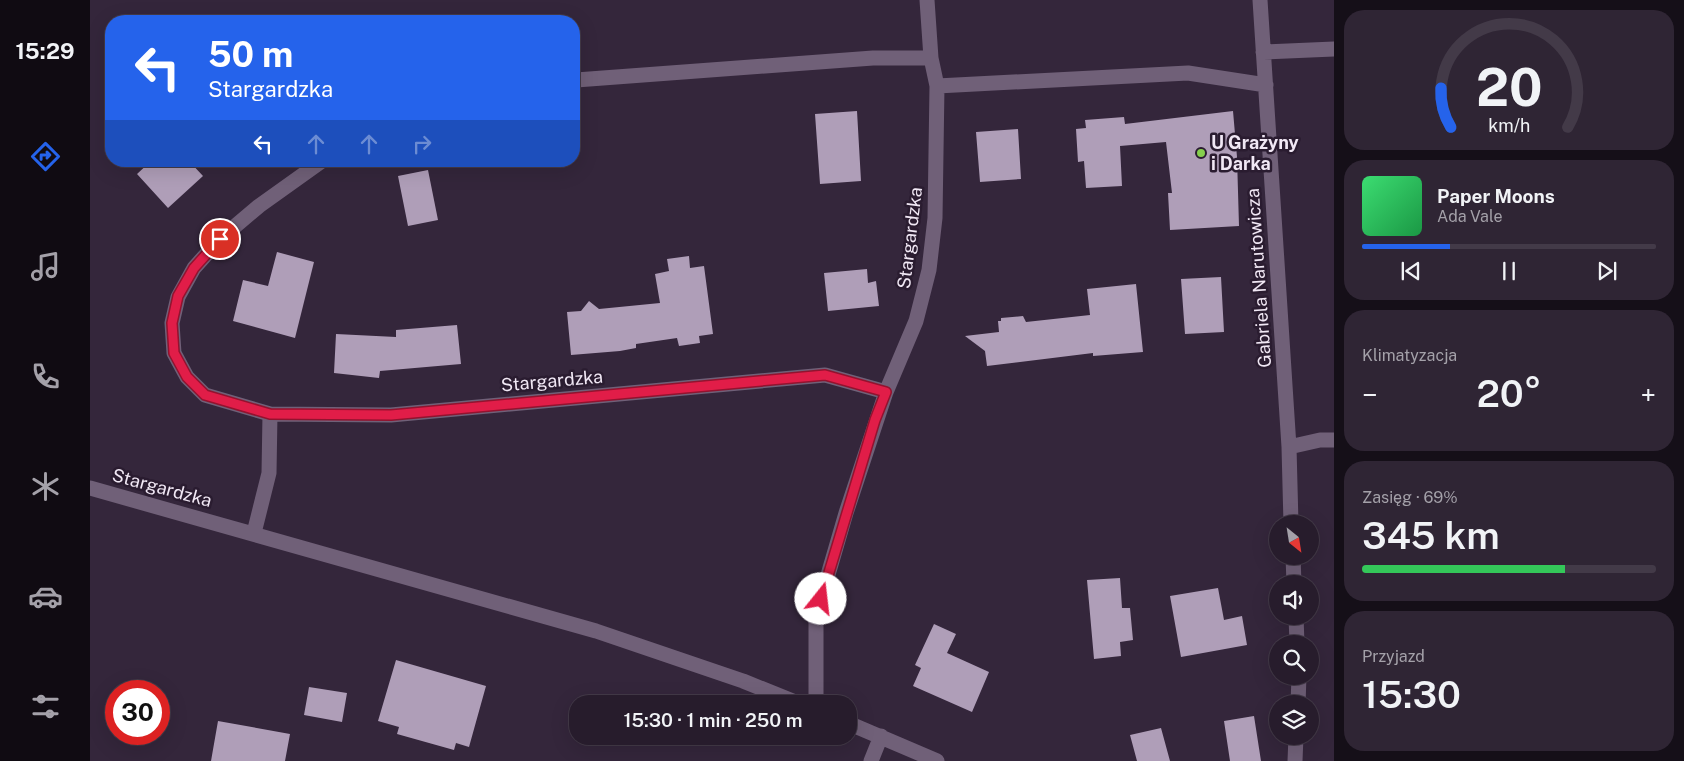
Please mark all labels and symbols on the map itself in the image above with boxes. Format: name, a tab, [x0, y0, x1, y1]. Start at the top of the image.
place label: U Grażyny i Darka	[1211, 132, 1299, 174]
marker: U Grażyny i Darka	[1195, 147, 1207, 159]
street label: Stargardzka	[893, 186, 926, 290]
street label: Gabriela Narutowicza	[1242, 188, 1275, 368]
pin	[199, 218, 241, 260]
street label: Stargardzka	[500, 366, 604, 395]
street label: Stargardzka	[110, 464, 214, 511]
north arrow	[1269, 515, 1319, 565]
position arrow	[794, 572, 846, 624]
speed limit sign: 30	[105, 680, 170, 745]

